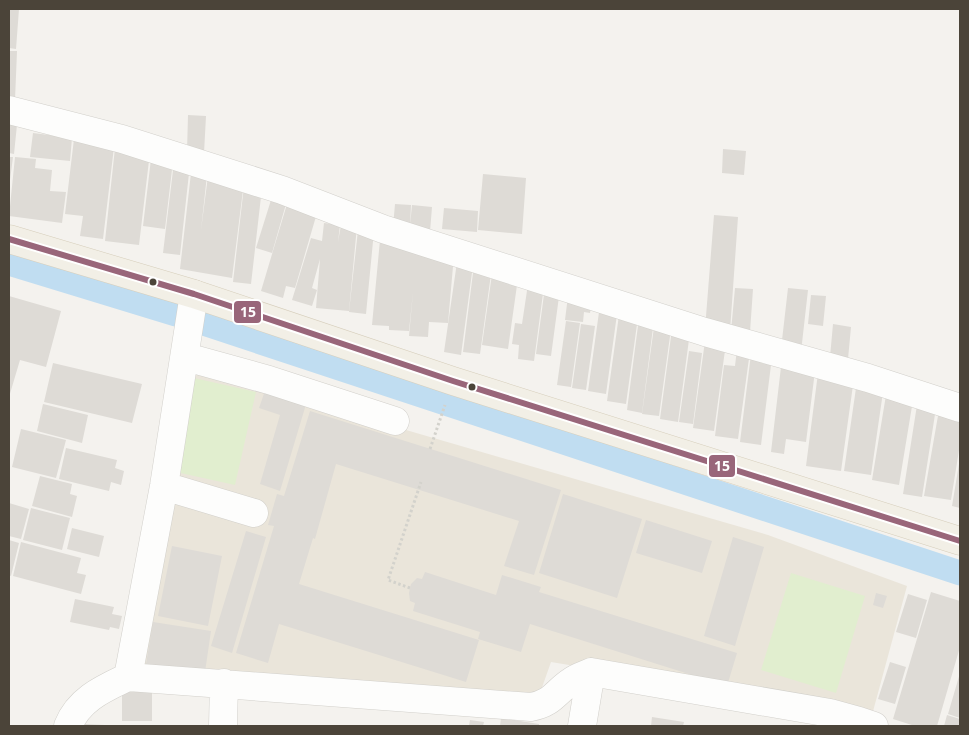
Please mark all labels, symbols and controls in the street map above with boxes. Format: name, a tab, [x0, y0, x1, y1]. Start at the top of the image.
unlabelled marker	[148, 277, 158, 287]
line badge: 15	[233, 300, 262, 324]
text: 15	[240, 302, 256, 321]
unlabelled marker	[467, 382, 477, 392]
line badge: 15	[708, 454, 736, 478]
text: 15	[714, 456, 730, 475]

